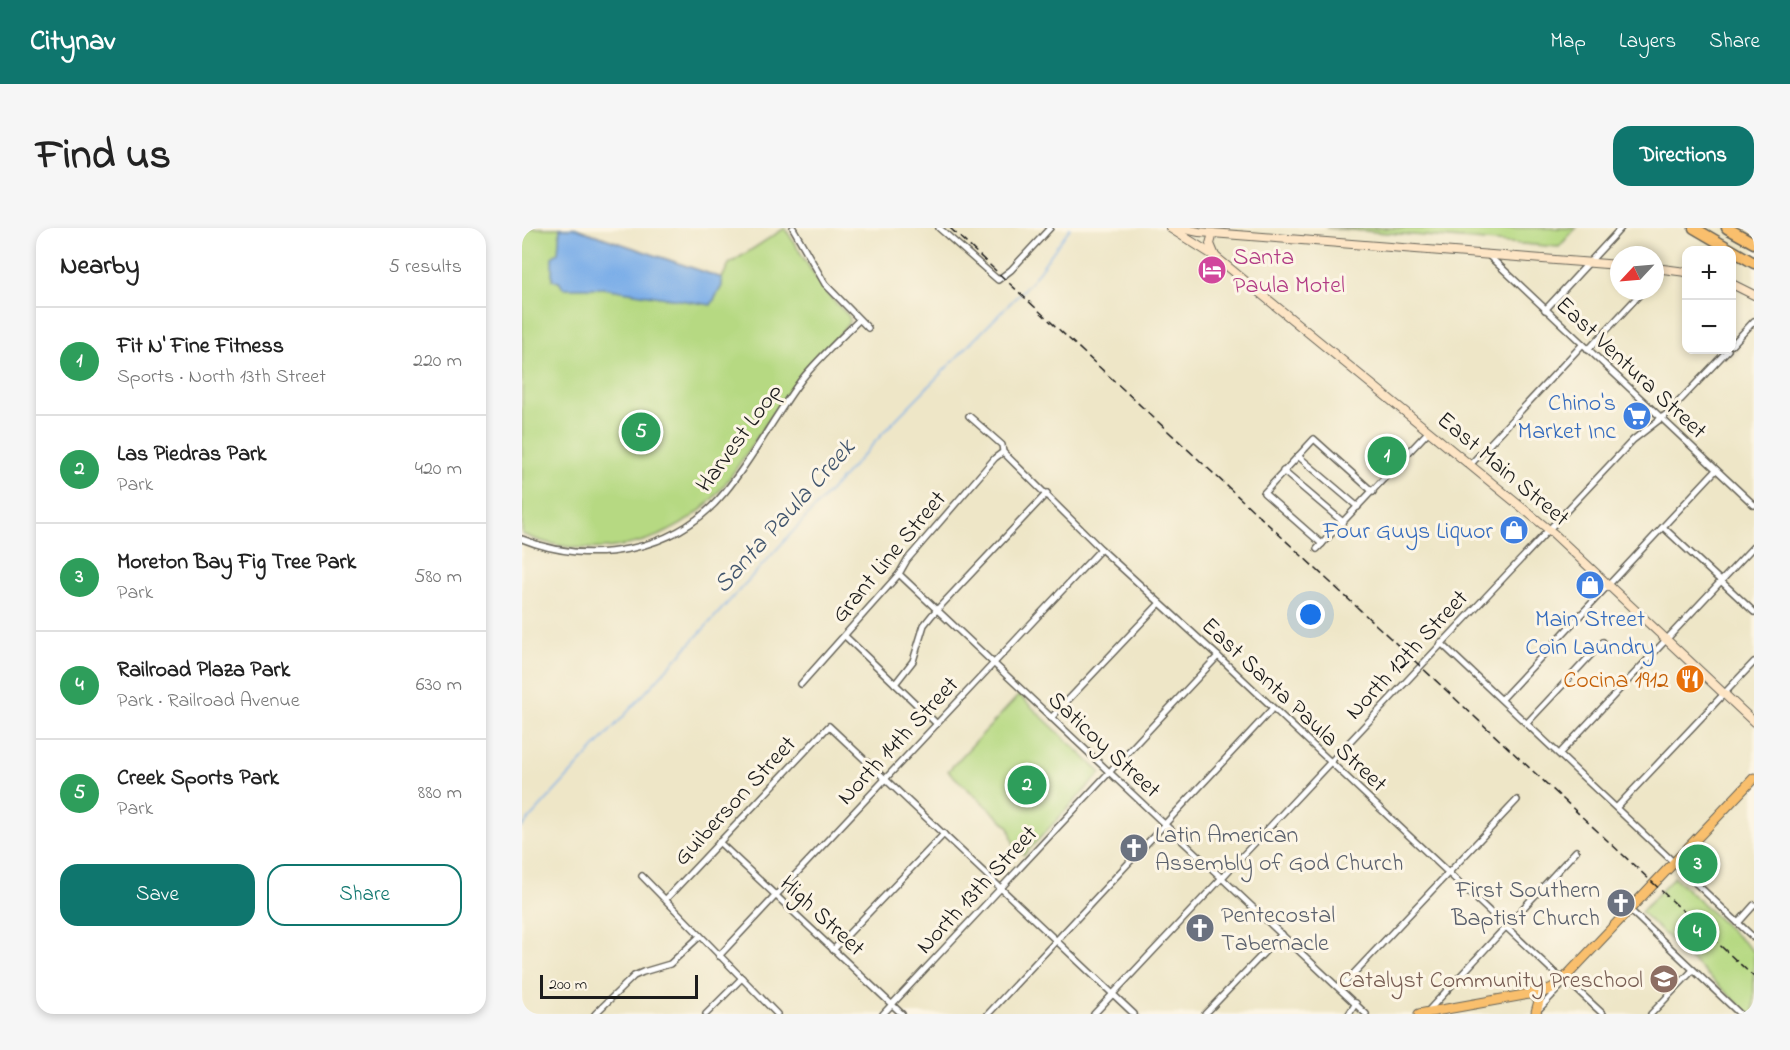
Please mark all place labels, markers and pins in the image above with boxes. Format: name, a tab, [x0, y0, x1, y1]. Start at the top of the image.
place label: Santa Paula Motel	[1233, 241, 1345, 304]
hotel icon: Santa Paula Motel	[1196, 254, 1228, 286]
place label: Chino's Market Inc	[1518, 387, 1616, 450]
supermarket icon: Chino's Market Inc	[1621, 400, 1653, 432]
pin: 5	[622, 410, 660, 454]
pin: 1	[1368, 434, 1406, 478]
shop icon: Four Guys Liquor	[1498, 514, 1530, 546]
place label: Four Guys Liquor	[1322, 515, 1494, 551]
shop icon: Main Street Coin Laundry	[1574, 569, 1606, 601]
place label: Main Street Coin Laundry	[1525, 603, 1655, 667]
restaurant icon: Cocina 1912	[1674, 663, 1706, 695]
place label: Cocina 1912	[1563, 664, 1669, 699]
pin: 2	[1008, 762, 1046, 808]
place label: Latin American Assembly of God Church	[1155, 819, 1403, 883]
church icon: Latin American Assembly of God Church	[1118, 832, 1150, 864]
pin: 3	[1678, 842, 1718, 886]
place label: First Southern Baptist Church	[1450, 874, 1600, 937]
church icon: First Southern Baptist Church	[1605, 887, 1637, 919]
place label: Pentecostal Tabernacle	[1221, 899, 1335, 962]
pin: 4	[1678, 910, 1716, 954]
church icon: Pentecostal Tabernacle	[1184, 912, 1216, 944]
school or university icon: Catalyst Community Preschool	[1648, 963, 1680, 995]
place label: Catalyst Community Preschool	[1339, 964, 1643, 1000]

